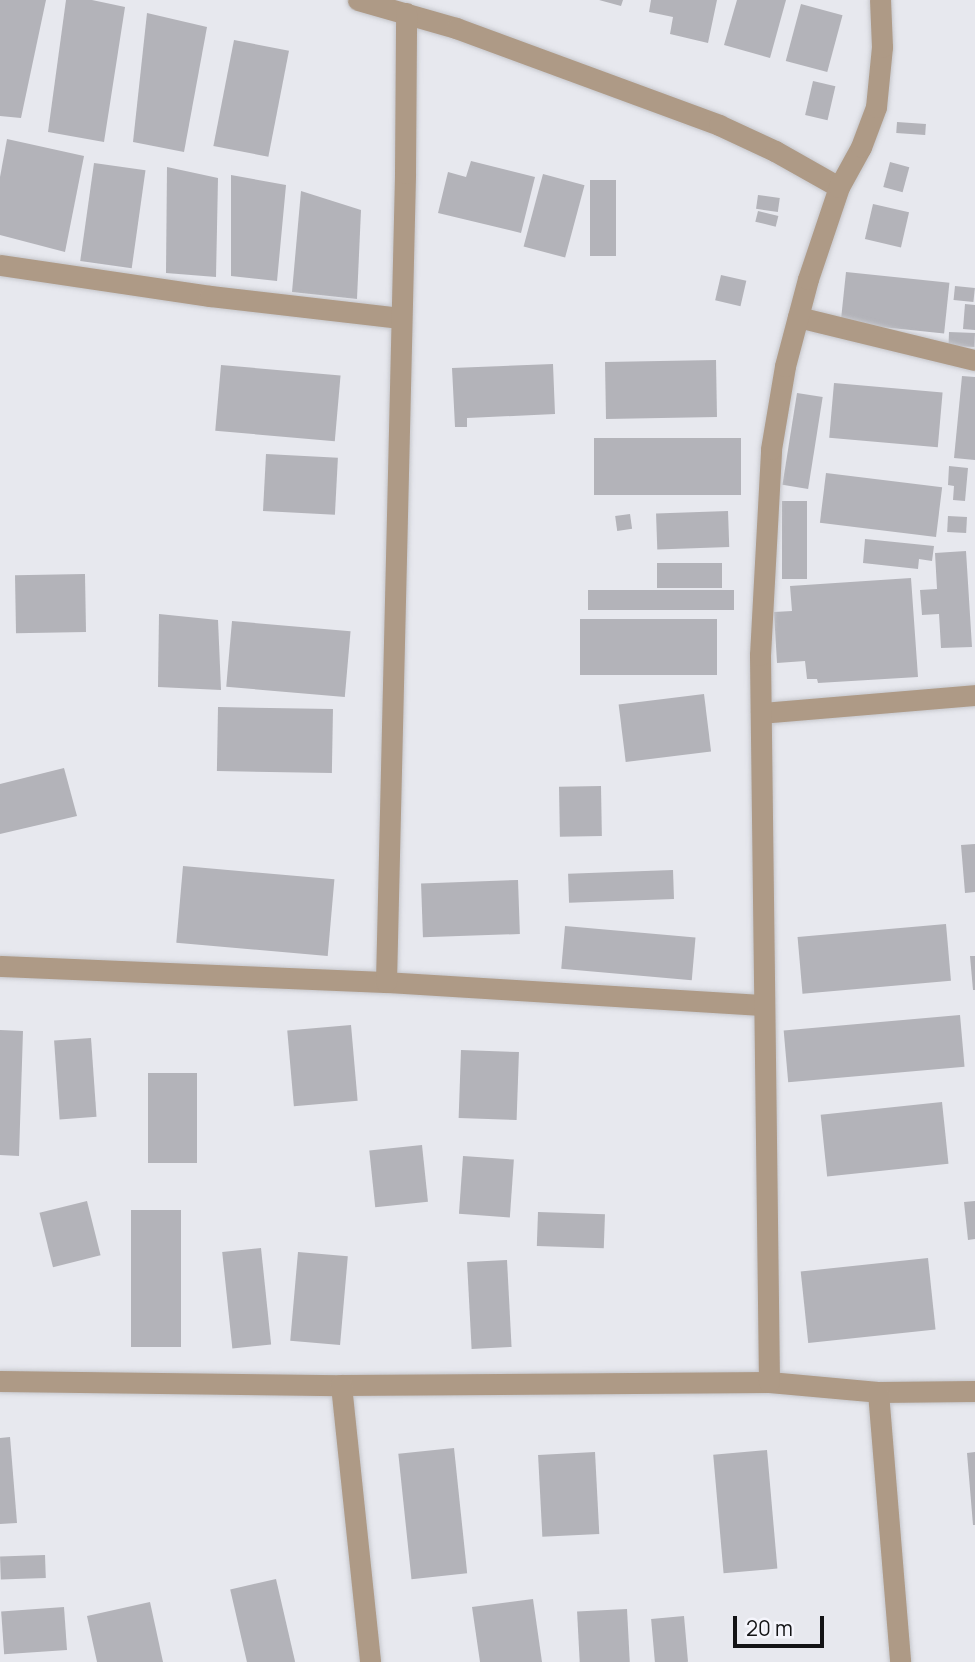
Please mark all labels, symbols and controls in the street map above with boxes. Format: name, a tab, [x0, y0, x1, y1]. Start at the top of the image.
scale bar	[737, 1602, 828, 1646]
text: 20 m	[746, 1614, 793, 1642]

